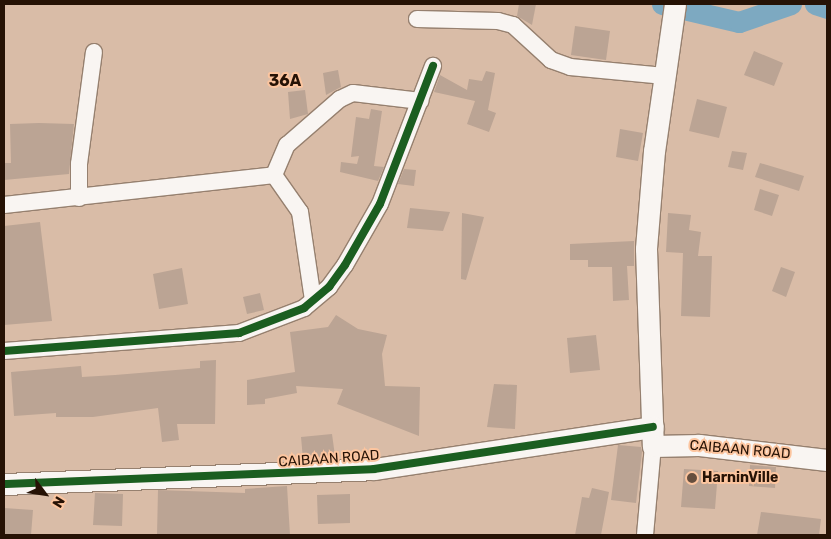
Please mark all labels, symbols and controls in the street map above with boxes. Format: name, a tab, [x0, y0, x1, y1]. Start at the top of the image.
district label: 36A	[269, 71, 301, 91]
street label: CAIBAAN ROAD	[689, 437, 791, 463]
street label: CAIBAAN ROAD	[278, 447, 380, 471]
north arrow	[20, 469, 70, 519]
place label: HarninVille	[702, 470, 778, 486]
marker: HarninVille	[686, 472, 698, 484]
text: N	[48, 493, 68, 511]

